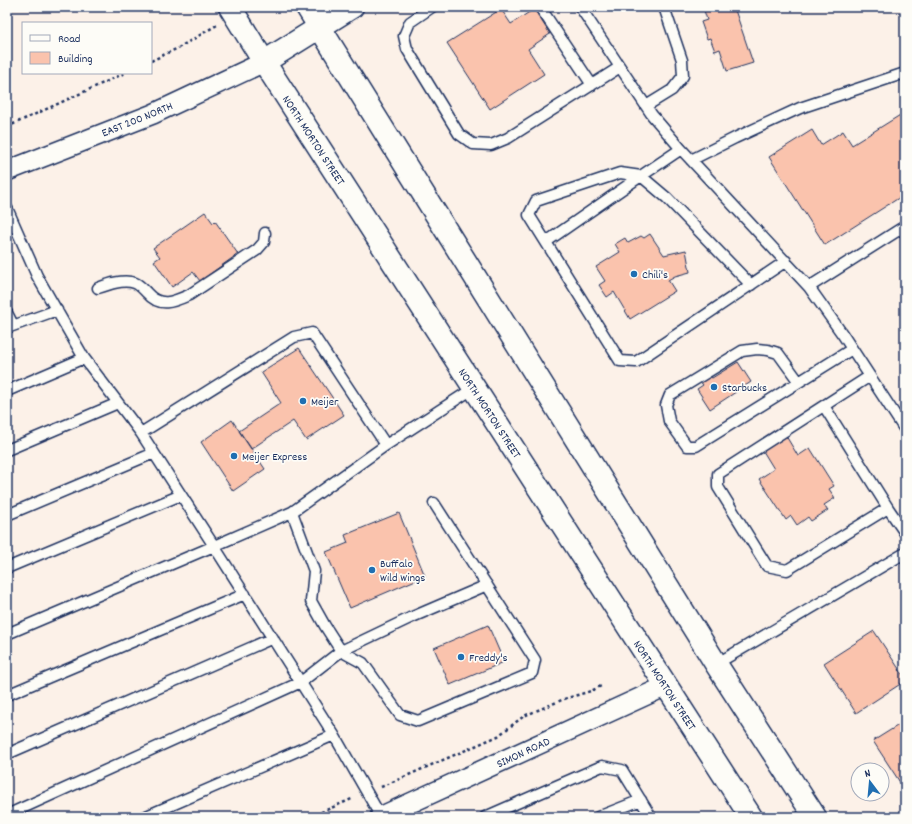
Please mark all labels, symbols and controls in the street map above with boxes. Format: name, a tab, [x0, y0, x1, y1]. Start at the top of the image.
legend	[22, 22, 152, 74]
text: Road	[58, 31, 80, 48]
text: Building	[58, 51, 93, 68]
street label: NORTH MORTON STREET	[277, 93, 348, 189]
street label: EAST 200 NORTH	[99, 98, 176, 142]
place label: Chili's	[642, 267, 668, 284]
marker: Chili's	[629, 269, 639, 279]
street label: NORTH MORTON STREET	[453, 366, 524, 462]
place label: Starbucks	[722, 380, 767, 397]
marker: Starbucks	[709, 382, 719, 392]
place label: Meijer	[311, 394, 339, 411]
marker: Meijer	[298, 396, 308, 406]
place label: Meijer Express	[242, 449, 307, 466]
marker: Meijer Express	[229, 451, 239, 461]
place label: Buffalo Wild Wings	[380, 556, 425, 587]
marker: Buffalo Wild Wings	[367, 565, 377, 575]
street label: NORTH MORTON STREET	[628, 638, 699, 734]
place label: Freddy's	[469, 650, 508, 667]
marker: Freddy's	[456, 652, 466, 662]
street label: SIMON ROAD	[494, 734, 553, 773]
north arrow	[850, 762, 890, 802]
text: N	[863, 766, 873, 783]

